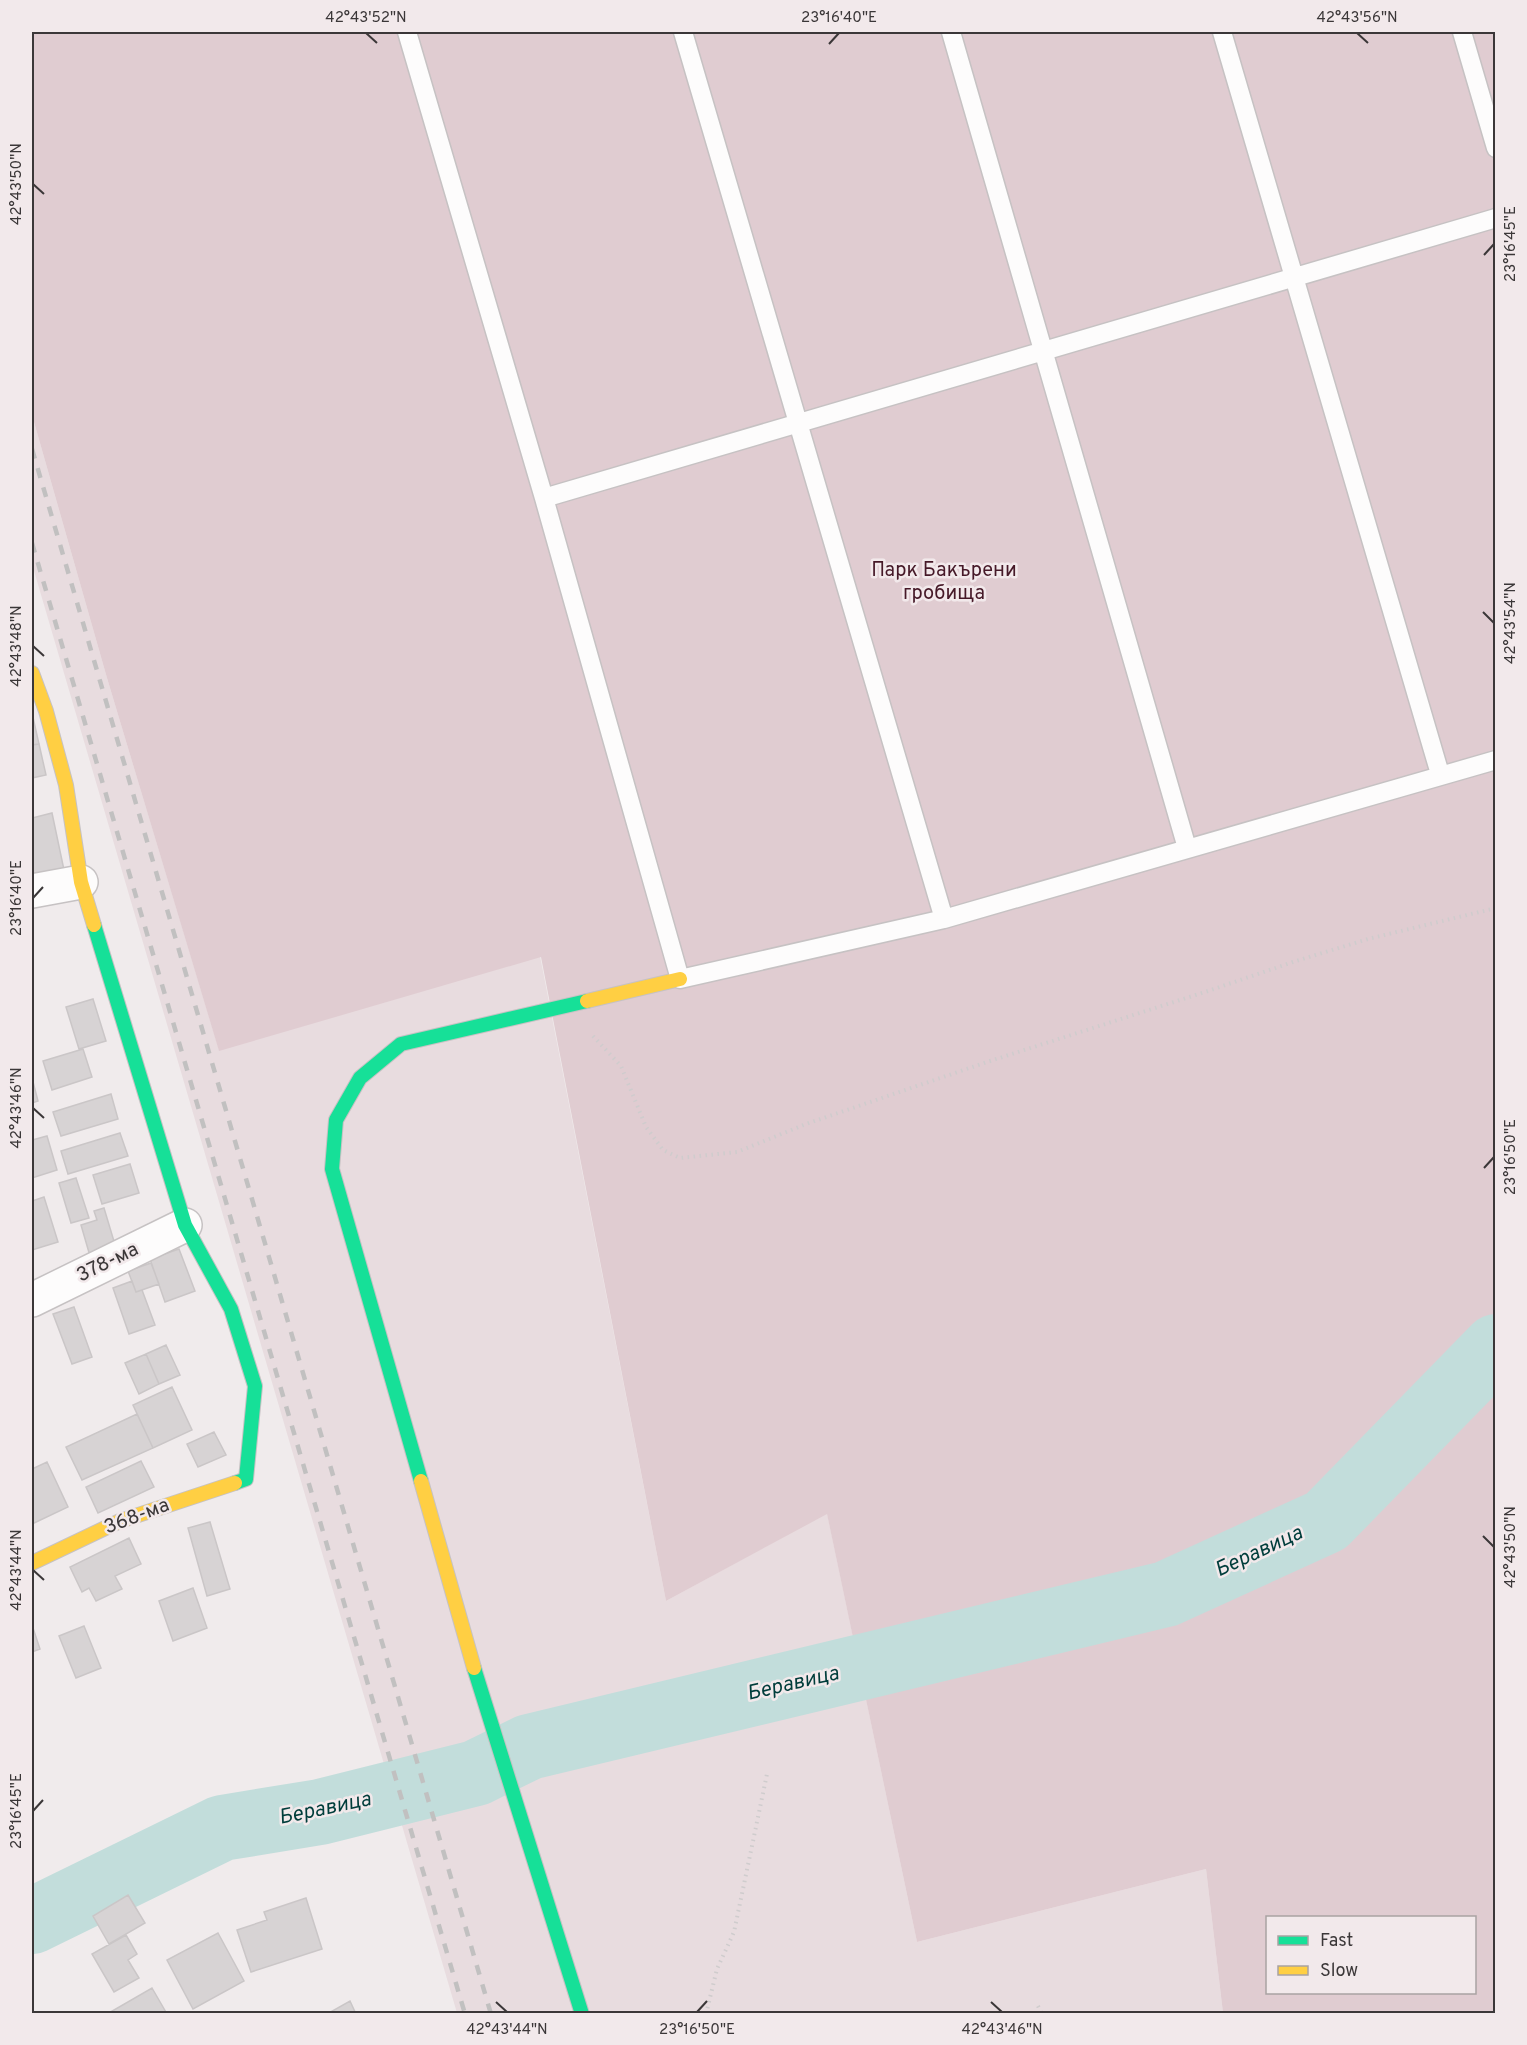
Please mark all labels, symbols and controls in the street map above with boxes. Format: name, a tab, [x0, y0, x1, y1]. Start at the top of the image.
text: 42°43'52"N	[325, 9, 407, 28]
text: 23°16'40"E	[801, 9, 877, 28]
text: 42°43'56"N	[1316, 9, 1398, 28]
text: 42°43'50"N	[8, 143, 27, 225]
text: 23°16'45"E	[1502, 206, 1521, 282]
park label: Парк Бакърени гробища	[871, 558, 1017, 607]
text: 42°43'54"N	[1502, 582, 1521, 664]
text: 42°43'48"N	[8, 605, 27, 687]
text: 23°16'40"E	[8, 860, 27, 936]
text: 42°43'46"N	[8, 1067, 27, 1149]
text: 23°16'50"E	[1502, 1119, 1521, 1195]
street label: 378-ма	[73, 1237, 143, 1289]
street label: 368-ма	[101, 1493, 173, 1541]
text: 42°43'50"N	[1502, 1506, 1521, 1588]
water label: Беравица	[1211, 1520, 1307, 1584]
text: 42°43'44"N	[8, 1529, 27, 1611]
water label: Беравица	[744, 1660, 842, 1708]
text: 23°16'45"E	[8, 1773, 27, 1849]
water label: Беравица	[276, 1786, 374, 1832]
legend	[1266, 1916, 1476, 1994]
text: Fast	[1320, 1930, 1353, 1953]
text: Slow	[1320, 1960, 1358, 1983]
text: 42°43'44"N	[466, 2021, 548, 2040]
text: 23°16'50"E	[659, 2021, 735, 2040]
text: 42°43'46"N	[961, 2021, 1043, 2040]

